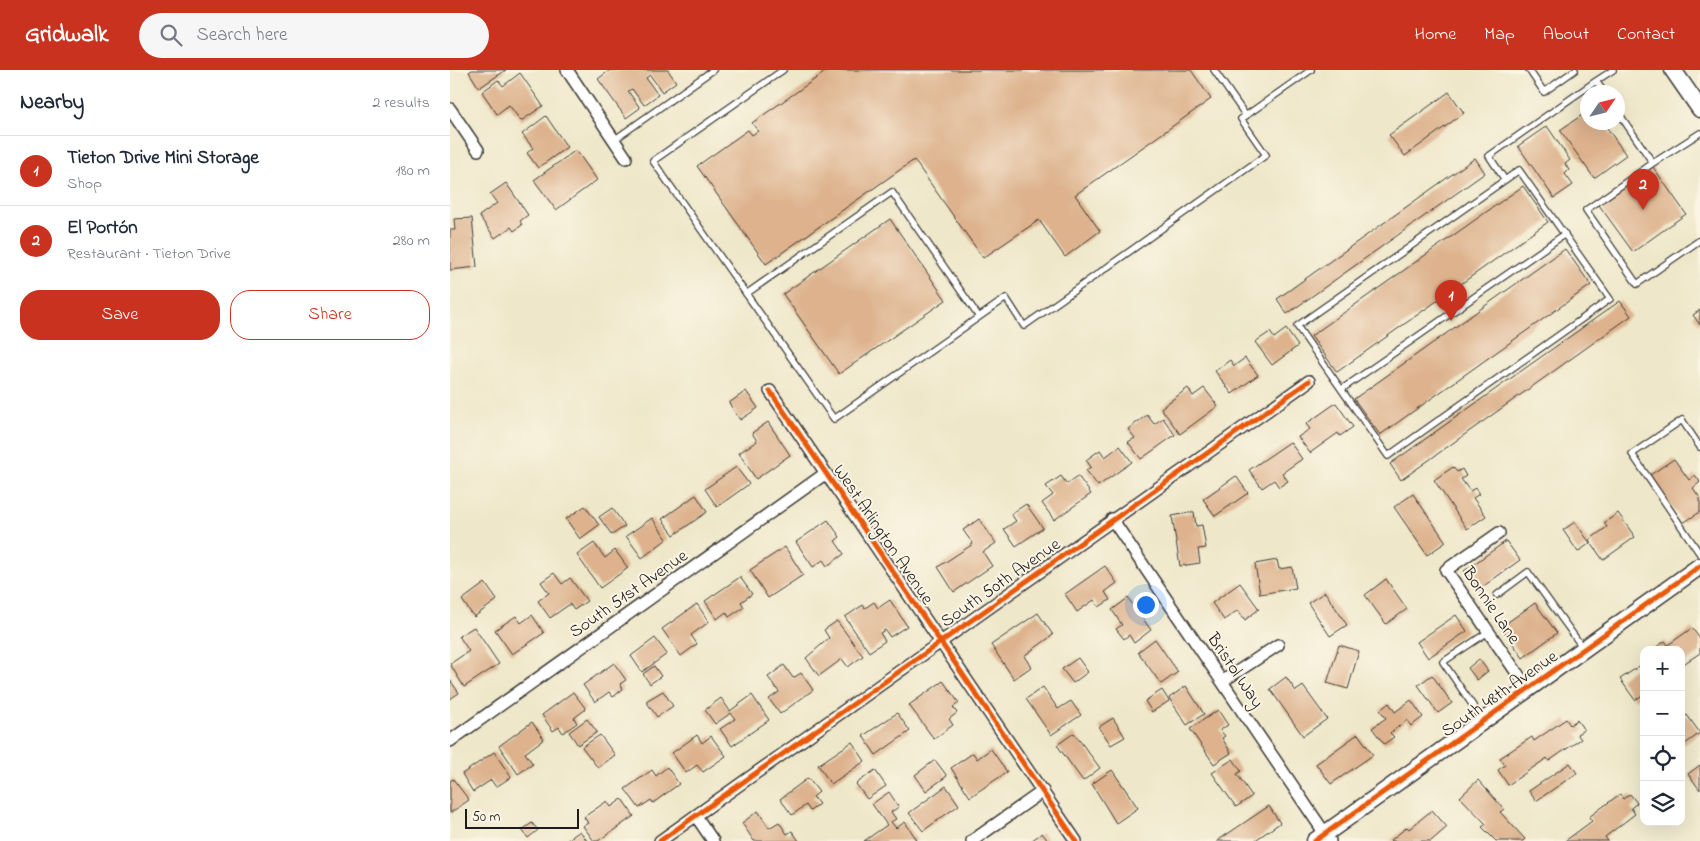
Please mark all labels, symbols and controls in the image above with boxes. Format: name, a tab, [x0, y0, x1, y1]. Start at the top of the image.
search box	[139, 13, 489, 58]
text: Gridwalk	[25, 18, 109, 53]
icon: search	[157, 21, 185, 49]
text: Search here	[197, 22, 288, 49]
text: Home	[1415, 22, 1456, 48]
text: Map	[1484, 22, 1515, 48]
text: About	[1543, 22, 1589, 48]
text: Contact	[1617, 22, 1675, 48]
north arrow	[1580, 85, 1625, 130]
text: Nearby	[20, 88, 84, 118]
text: 2 results	[372, 91, 430, 115]
text: Tieton Drive Mini Storage	[67, 145, 259, 172]
text: 1	[33, 159, 39, 183]
text: 180 m	[396, 159, 430, 183]
pin: 2	[1627, 169, 1659, 210]
text: Shop	[67, 172, 102, 196]
text: El Portón	[67, 215, 138, 242]
text: 2	[32, 229, 40, 253]
text: 280 m	[393, 229, 430, 253]
text: Restaurant · Tieton Drive	[67, 242, 231, 266]
pin: 1	[1435, 280, 1467, 321]
button: Save	[20, 290, 220, 340]
button: Share	[230, 290, 430, 340]
street label: West Arlington Avenue	[825, 460, 940, 612]
street label: South 50th Avenue	[936, 532, 1067, 635]
street label: South 51st Avenue	[564, 543, 695, 645]
street label: Bonnie Lane	[1454, 561, 1526, 651]
your location	[1133, 592, 1159, 618]
street label: Bristol Way	[1199, 627, 1269, 714]
street label: South 48th Avenue	[1436, 644, 1565, 745]
map controls	[1640, 646, 1685, 826]
button: +	[1640, 646, 1685, 691]
button: −	[1640, 691, 1685, 736]
button: locate	[1640, 736, 1685, 781]
button: layers	[1640, 781, 1685, 826]
scale bar	[465, 806, 579, 829]
text: 50 m	[472, 807, 500, 828]

